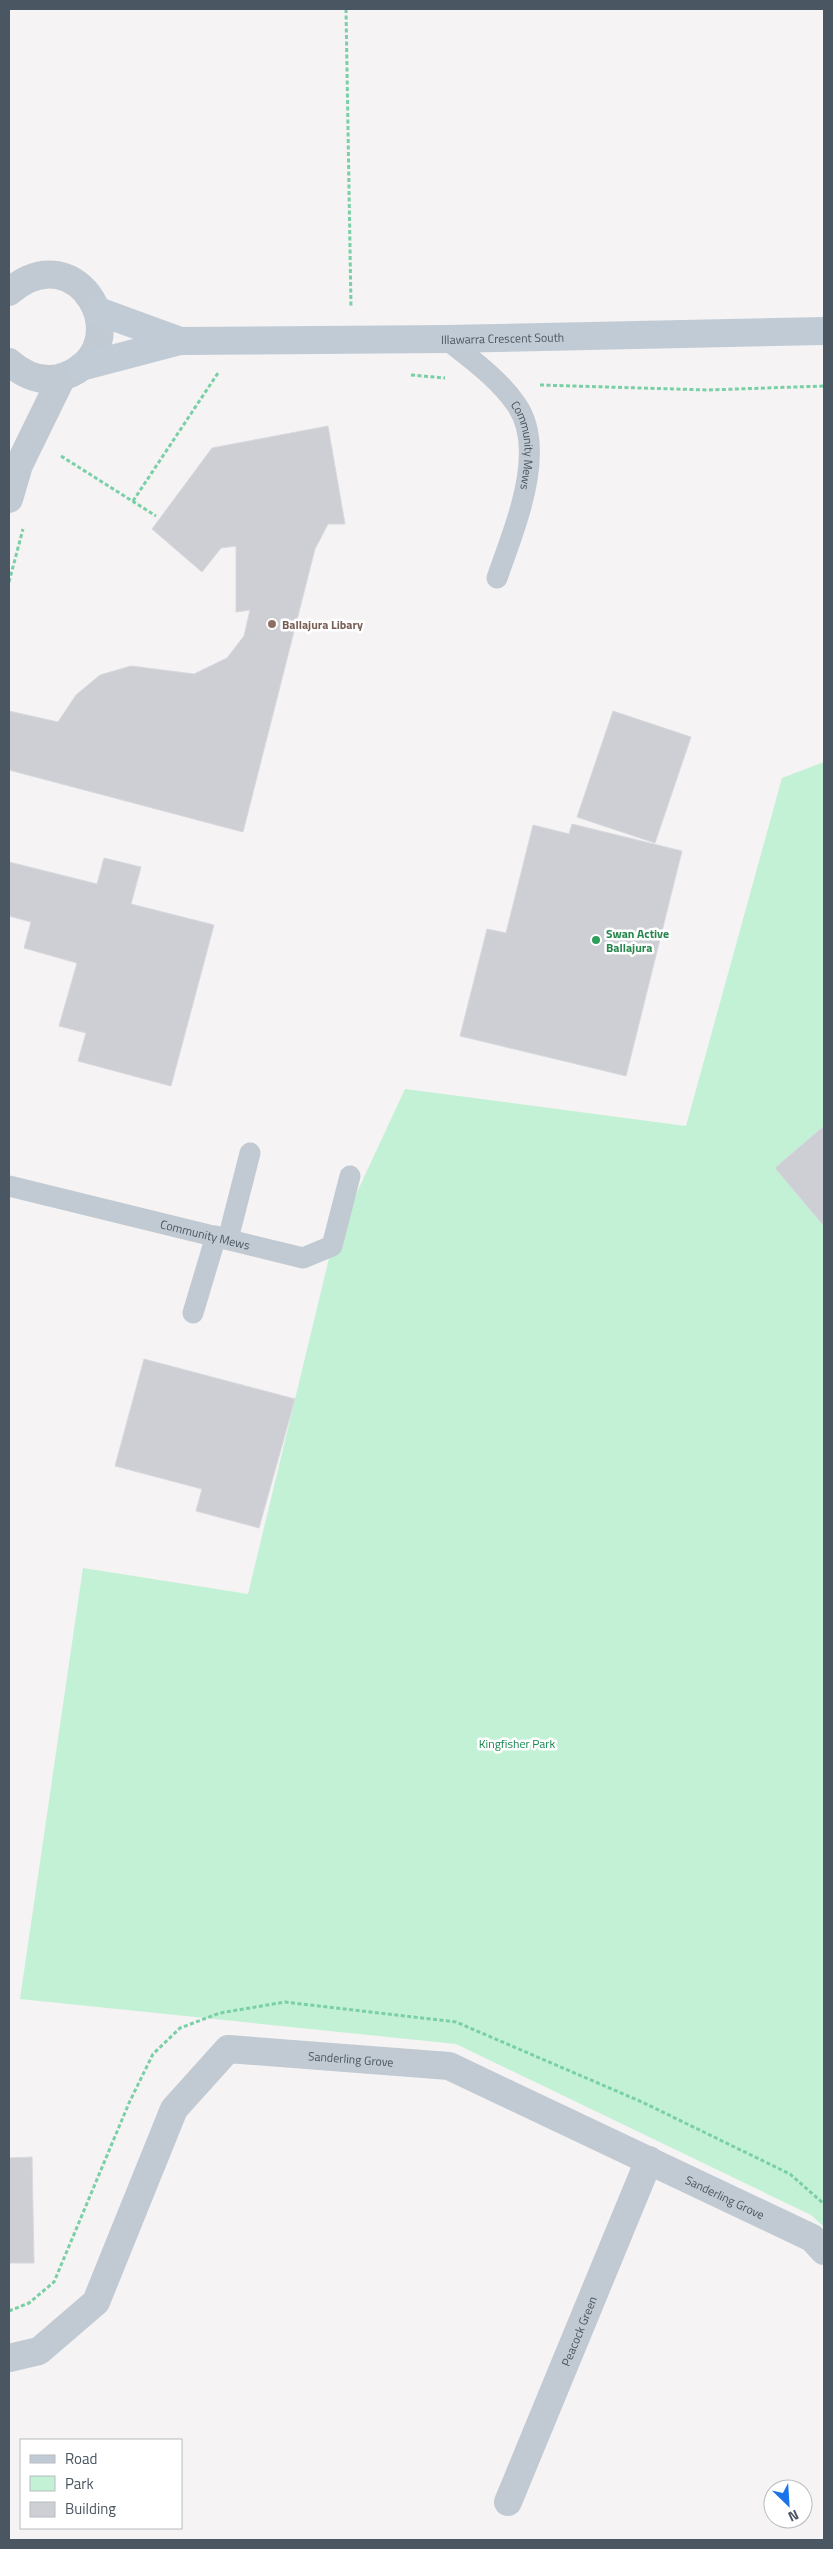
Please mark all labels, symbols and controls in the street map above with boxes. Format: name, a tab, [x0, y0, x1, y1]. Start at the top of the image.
street label: Illawarra Crescent South	[441, 327, 564, 349]
street label: Community Mews	[507, 396, 539, 492]
place label: Ballajura Libary	[282, 615, 363, 634]
marker: Ballajura Libary	[266, 618, 278, 630]
place label: Swan Active Ballajura	[606, 924, 669, 957]
marker: Swan Active Ballajura	[590, 934, 602, 946]
street label: Community Mews	[158, 1214, 252, 1254]
park label: Kingfisher Park	[479, 1734, 556, 1753]
street label: Sanderling Grove	[307, 2046, 394, 2071]
street label: Sanderling Grove	[682, 2170, 768, 2224]
street label: Peacock Green	[556, 2293, 601, 2369]
legend	[20, 2439, 182, 2529]
text: Road	[65, 2447, 97, 2470]
text: Park	[65, 2472, 94, 2495]
north arrow	[763, 2479, 813, 2529]
text: Building	[65, 2497, 116, 2520]
text: N	[785, 2505, 803, 2528]

